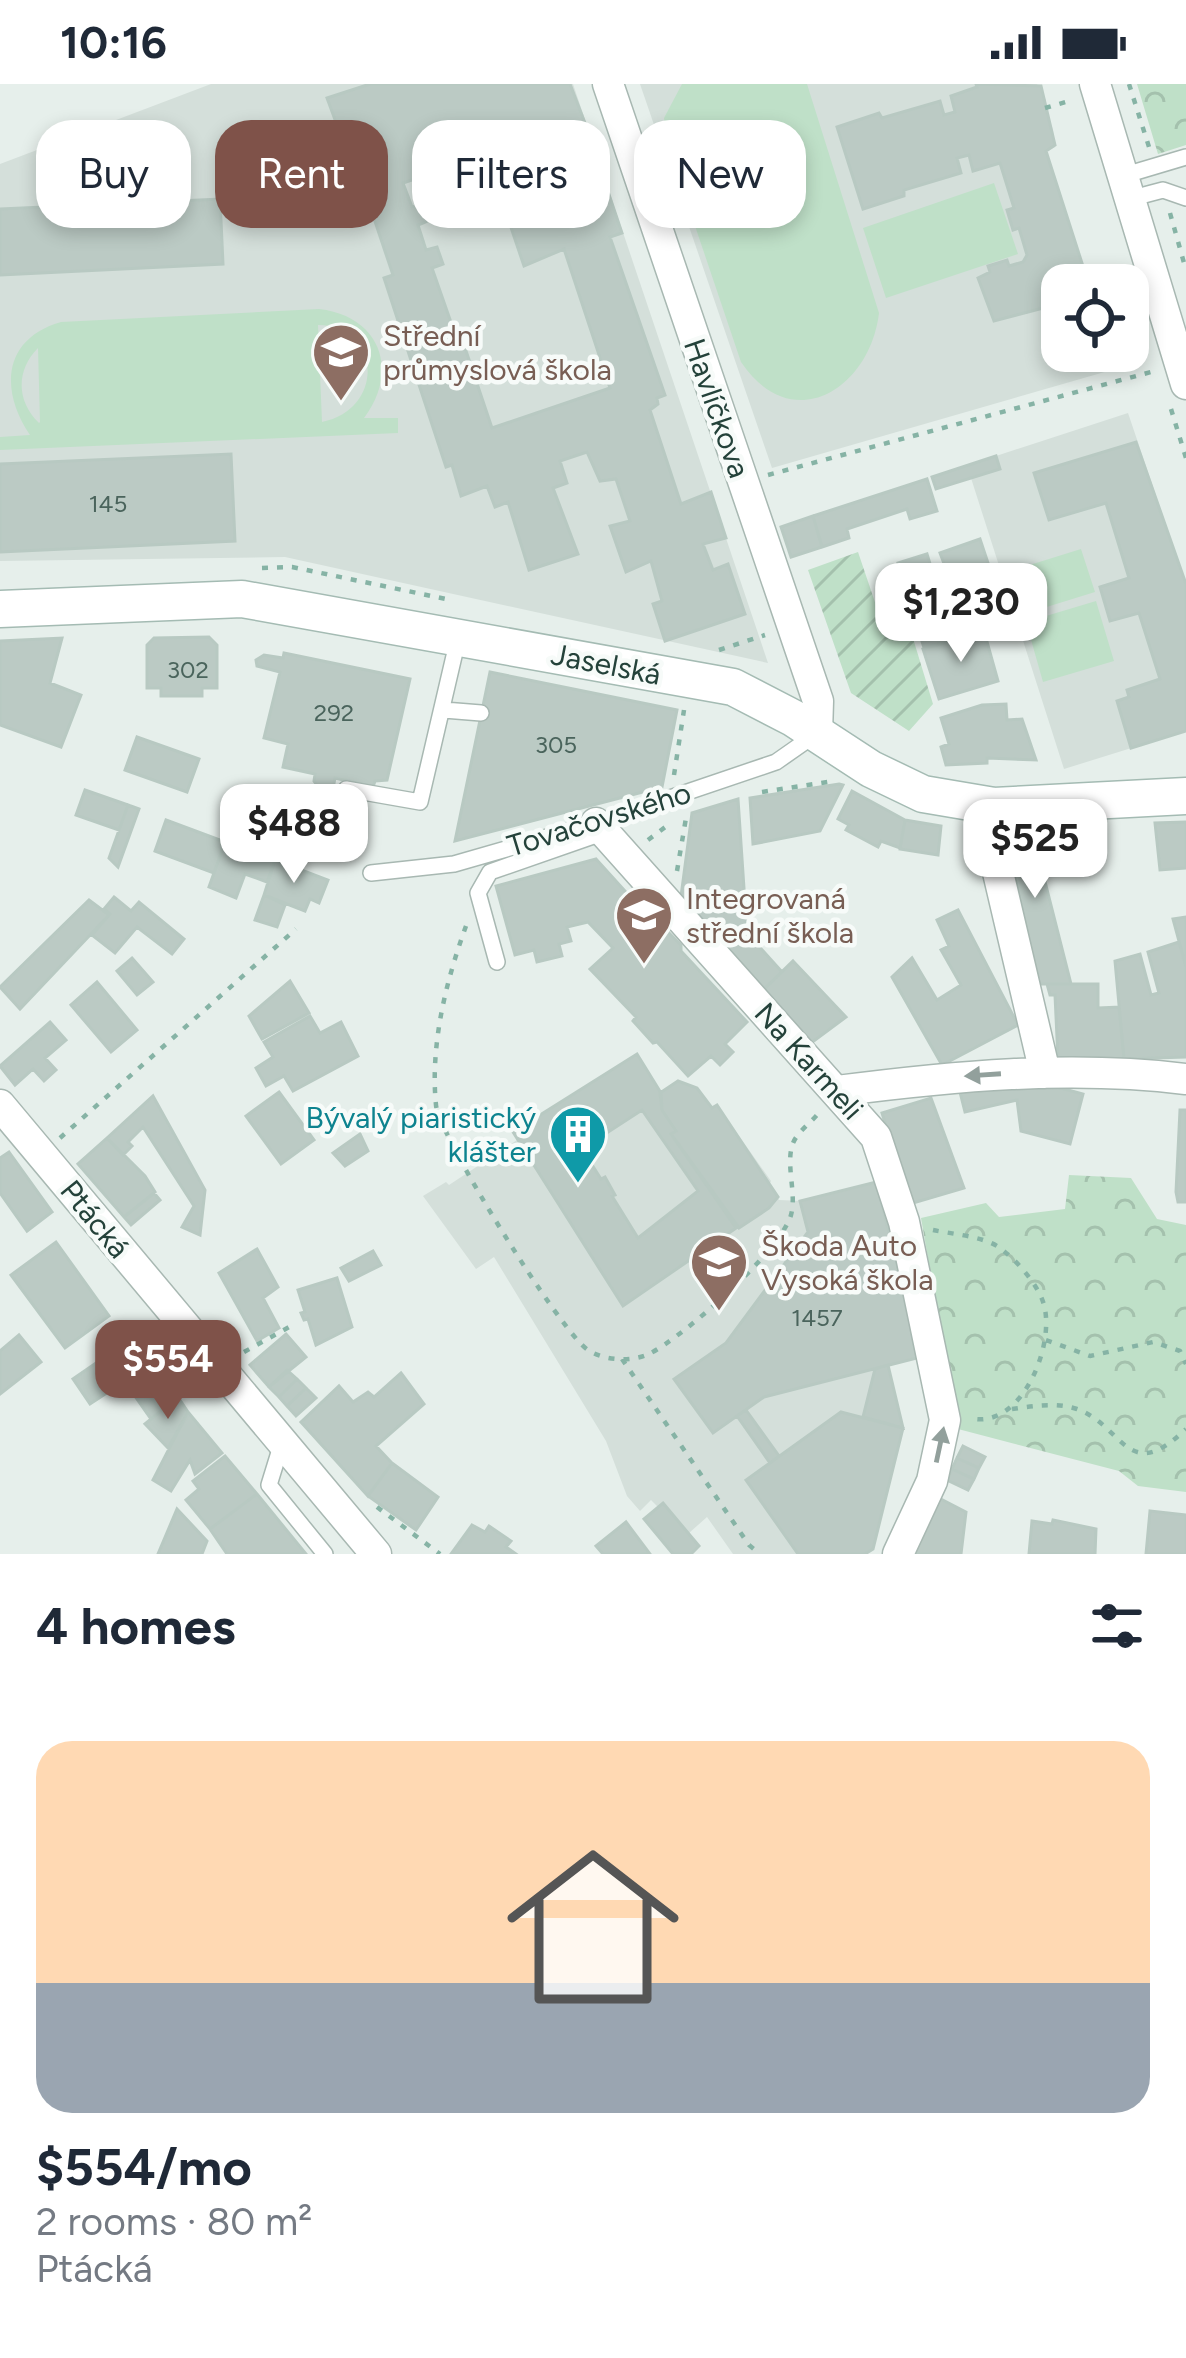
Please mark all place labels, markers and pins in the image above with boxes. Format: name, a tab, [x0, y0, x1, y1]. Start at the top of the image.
place label: Střední průmyslová škola	[383, 317, 612, 388]
school or university icon: Střední průmyslová škola	[310, 321, 372, 403]
pin: $1,230	[863, 563, 1059, 665]
pin: $488	[223, 784, 365, 886]
pin: $525	[964, 799, 1106, 901]
place label: Integrovaná střední škola	[686, 880, 854, 951]
school or university icon: Integrovaná střední škola	[613, 884, 675, 966]
place label: Bývalý piaristický klášter	[306, 1099, 536, 1170]
building icon: Bývalý piaristický klášter	[547, 1103, 609, 1185]
place label: Škoda Auto Vysoká škola	[761, 1227, 933, 1298]
school or university icon: Škoda Auto Vysoká škola	[688, 1231, 750, 1313]
pin: $554	[97, 1320, 239, 1422]

